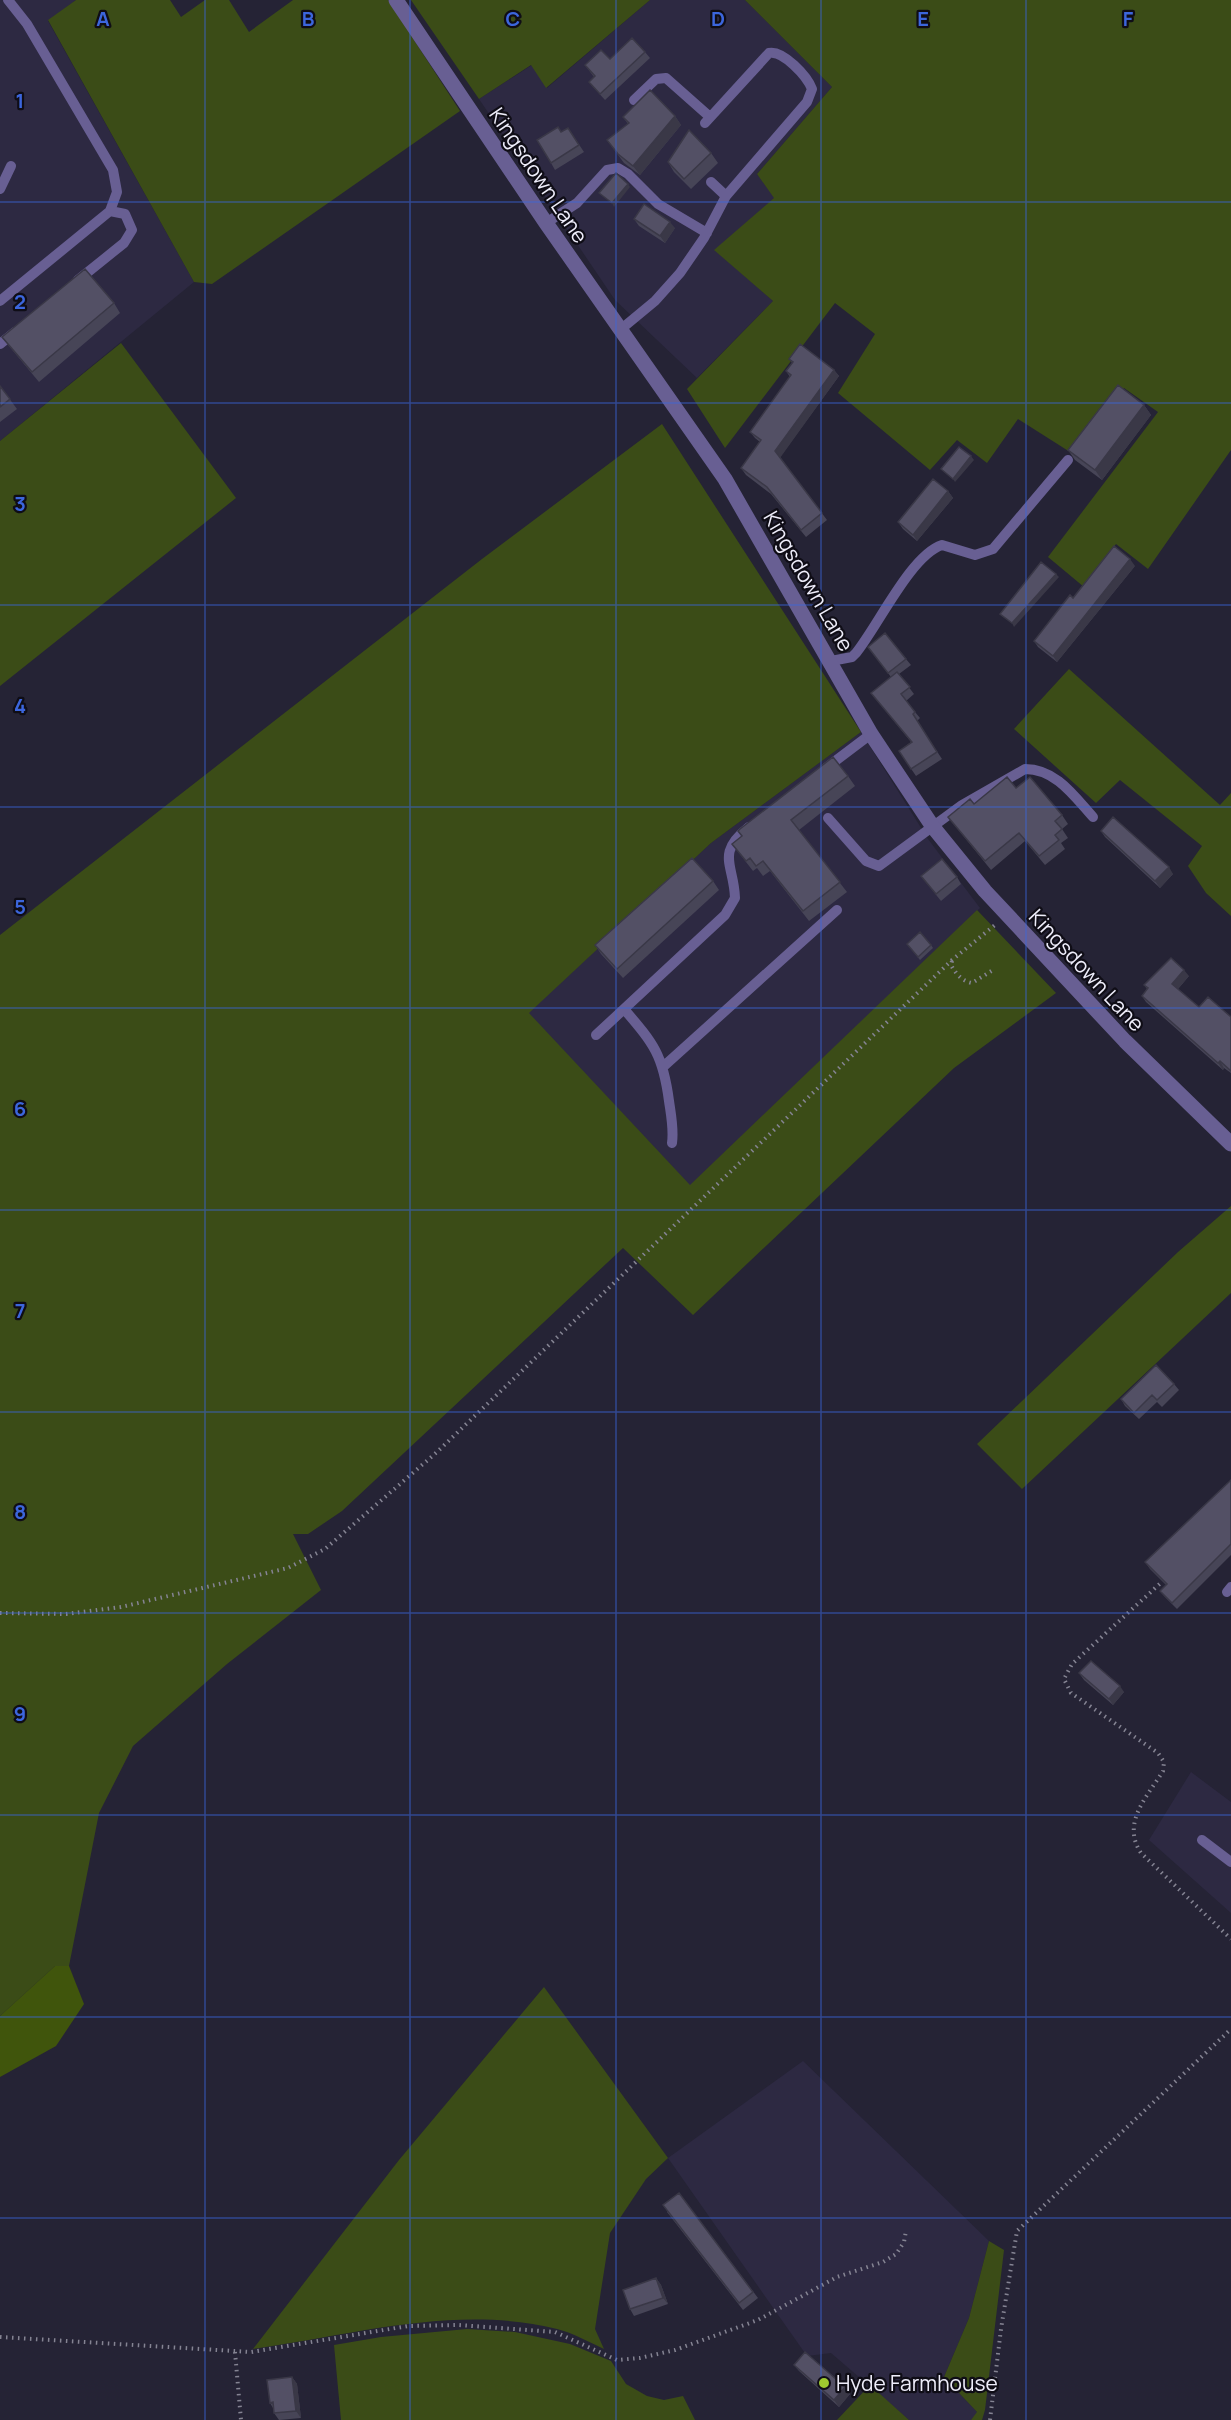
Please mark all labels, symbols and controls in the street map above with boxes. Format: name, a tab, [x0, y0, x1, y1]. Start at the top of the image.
text: A	[96, 5, 110, 32]
text: B	[302, 5, 315, 32]
text: C	[506, 5, 520, 32]
text: D	[711, 5, 725, 32]
text: E	[917, 5, 929, 32]
text: F	[1123, 5, 1134, 32]
text: 1	[16, 87, 24, 114]
street label: Kingsdown Lane	[483, 102, 595, 248]
text: 2	[14, 288, 26, 315]
text: 3	[14, 490, 26, 517]
street label: Kingsdown Lane	[757, 506, 861, 656]
text: 4	[14, 692, 26, 719]
text: 5	[14, 893, 26, 920]
street label: Kingsdown Lane	[1023, 903, 1151, 1037]
text: 6	[14, 1095, 26, 1122]
text: 7	[15, 1297, 25, 1324]
text: 8	[14, 1498, 26, 1525]
text: 9	[14, 1700, 26, 1727]
place label: Hyde Farmhouse	[836, 2369, 998, 2397]
marker: Hyde Farmhouse	[817, 2376, 831, 2390]

